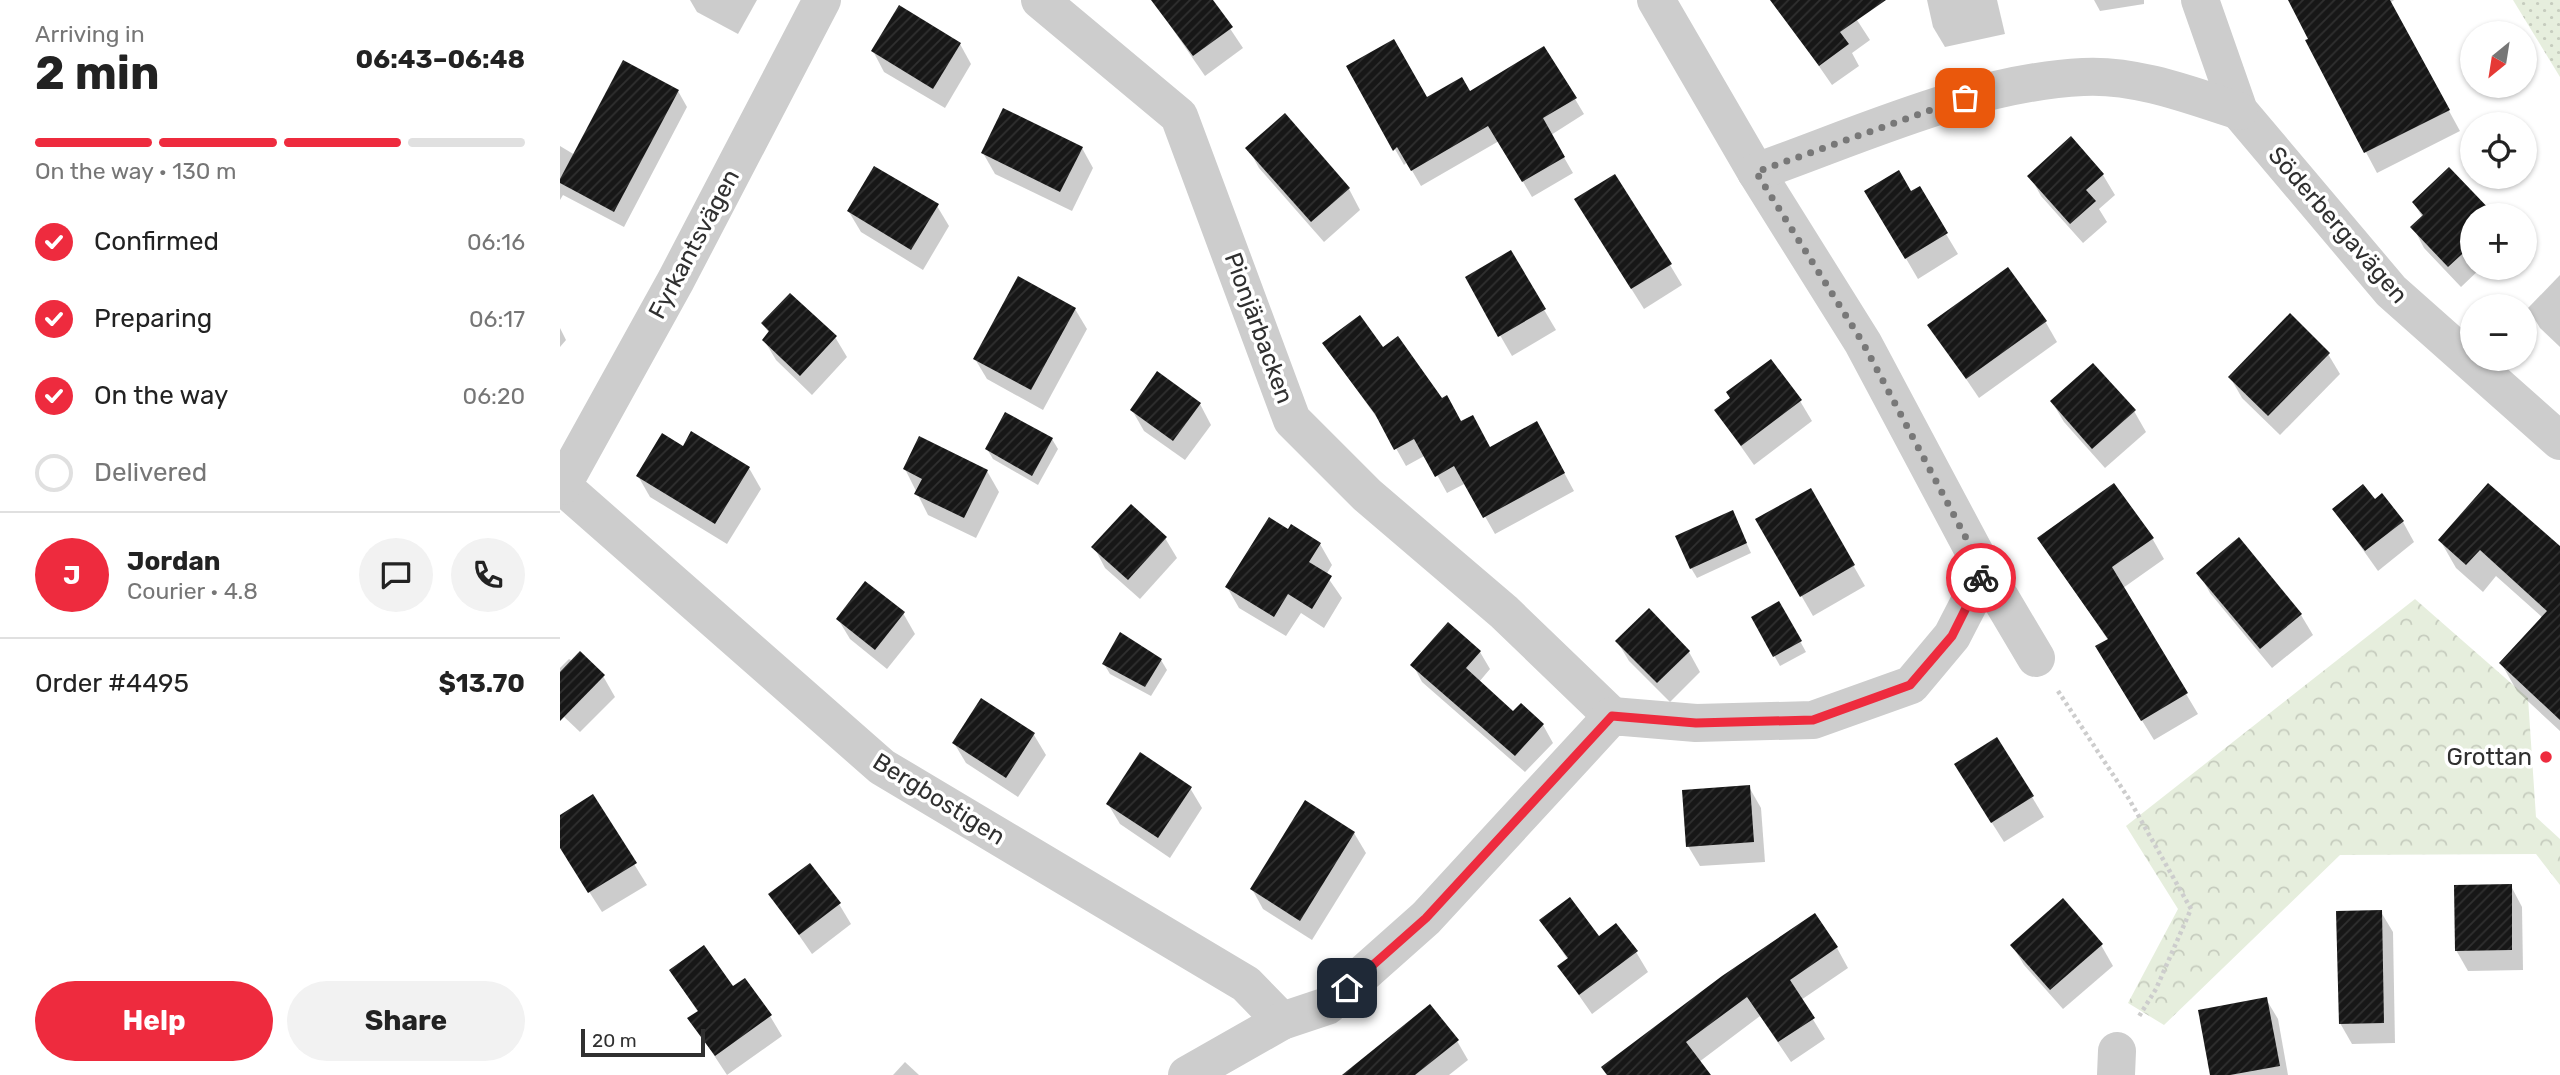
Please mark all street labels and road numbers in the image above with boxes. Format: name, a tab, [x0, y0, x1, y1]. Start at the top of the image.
street label: Söderbergavägen	[2263, 141, 2413, 309]
street label: Fyrkantsvägen	[643, 164, 745, 324]
street label: Pionjärbacken	[1219, 249, 1299, 407]
street label: Bergbostigen	[868, 747, 1010, 851]

